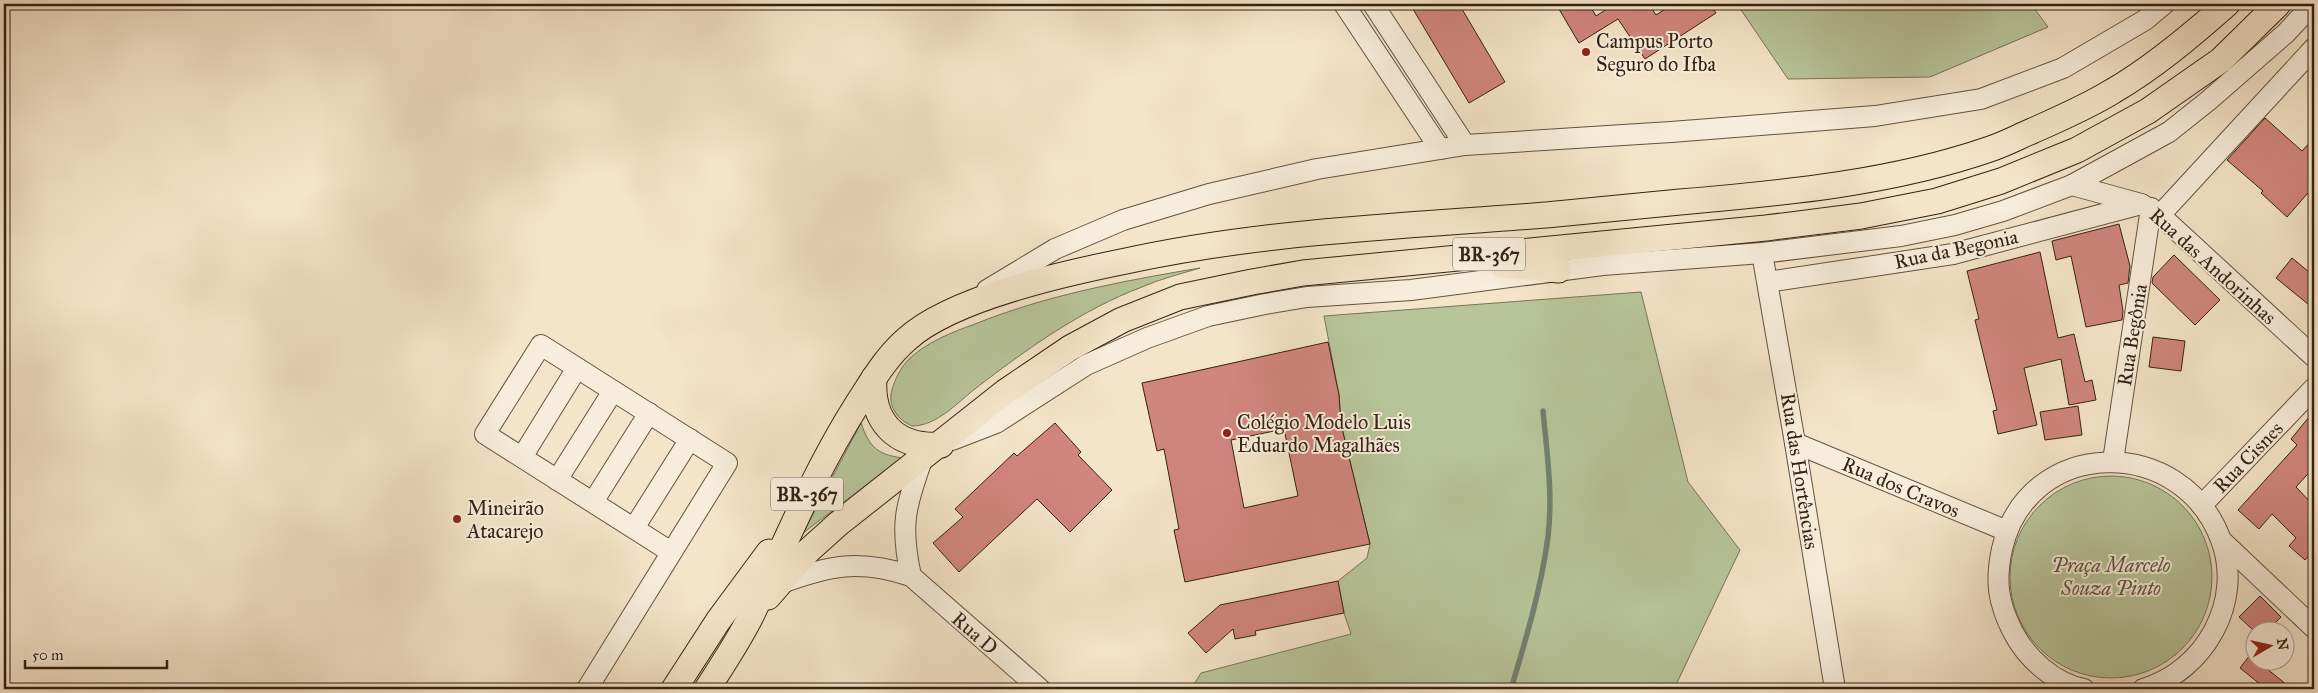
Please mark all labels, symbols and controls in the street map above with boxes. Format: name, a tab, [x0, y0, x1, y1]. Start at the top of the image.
place label: Campus Porto Seguro do Ifba	[1596, 29, 1717, 77]
marker: Campus Porto Seguro do Ifba	[1580, 46, 1592, 58]
street label: Rua das Andorinhas	[2145, 203, 2281, 329]
street label: Rua da Begonia	[1892, 224, 2021, 275]
road number: BR-367	[1453, 238, 1525, 270]
street label: Rua Begônia	[2112, 282, 2153, 388]
street label: Rua das Hortências	[1776, 391, 1824, 551]
place label: Colégio Modelo Luis Eduardo Magalhães	[1237, 410, 1411, 458]
street label: Rua Cisnes	[2208, 416, 2288, 498]
marker: Colégio Modelo Luis Eduardo Magalhães	[1221, 427, 1233, 439]
street label: Rua dos Cravos	[1839, 451, 1963, 523]
road number: BR-367	[771, 478, 843, 510]
place label: Mineirão Atacarejo	[466, 496, 544, 543]
marker: Mineirão Atacarejo	[451, 513, 463, 525]
park label: Praça Marcelo Souza Pinto	[2052, 553, 2171, 600]
street label: Rua D	[947, 607, 1003, 659]
north arrow	[2246, 620, 2296, 670]
text: N	[2273, 637, 2292, 651]
scale bar	[25, 638, 168, 670]
text: 50 m	[32, 646, 64, 664]

